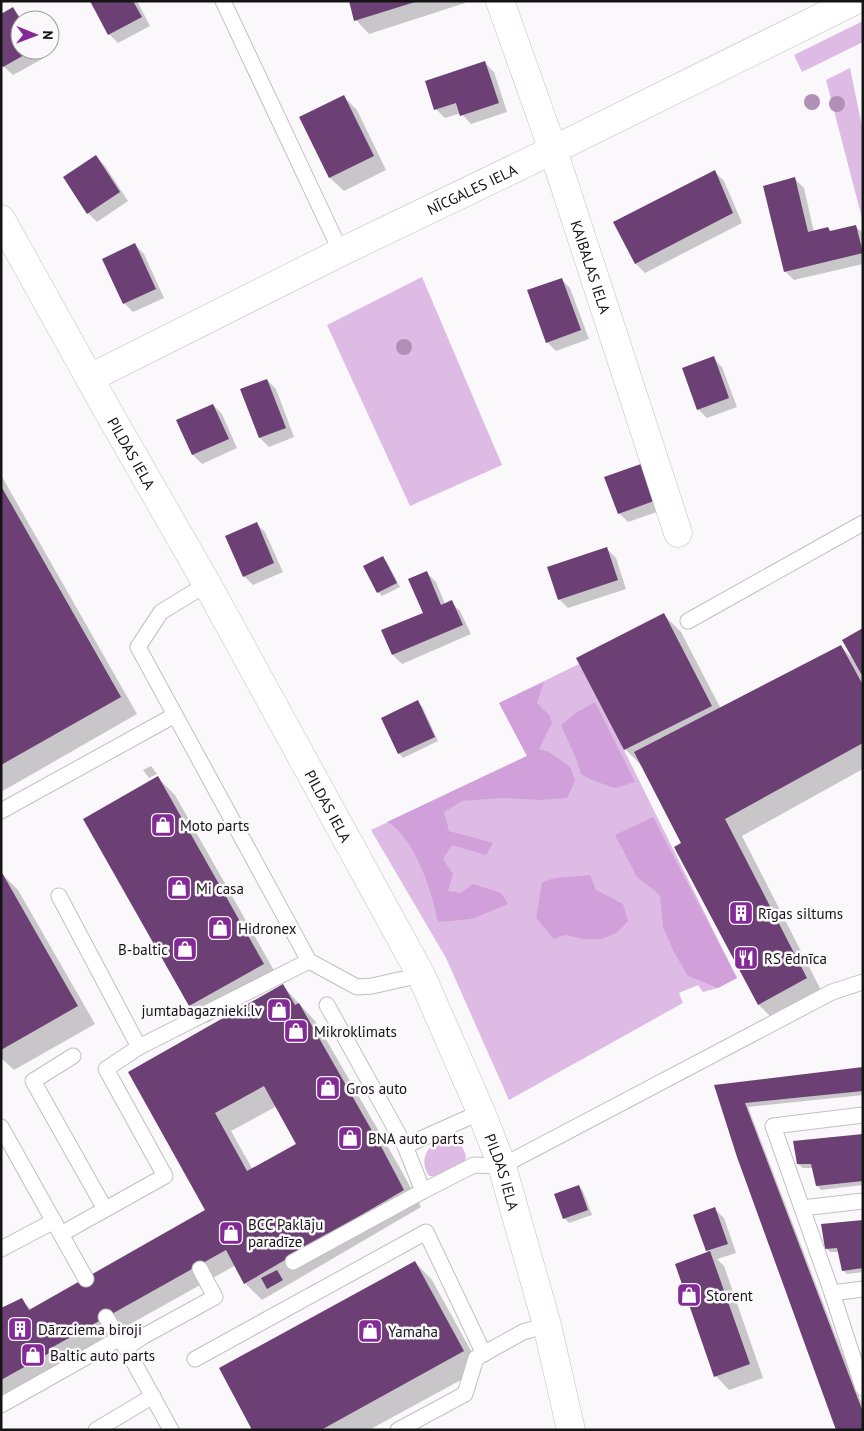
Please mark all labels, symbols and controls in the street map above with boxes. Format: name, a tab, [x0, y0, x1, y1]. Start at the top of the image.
north arrow	[10, 10, 60, 60]
text: N	[39, 30, 57, 40]
street label: NĪCGALES IELA	[424, 159, 520, 219]
street label: KAIBALAS IELA	[567, 218, 615, 316]
street label: PILDAS IELA	[104, 414, 160, 492]
street label: PILDAS IELA	[301, 766, 356, 846]
shop icon: Moto parts	[150, 812, 176, 838]
place label: Moto parts	[180, 816, 249, 835]
shop icon: Mi casa	[166, 875, 192, 901]
place label: Mi casa	[196, 879, 244, 898]
building icon: Rīgas siltums	[728, 900, 754, 926]
place label: Rīgas siltums	[758, 904, 843, 923]
shop icon: Hidronex	[207, 915, 233, 941]
place label: Hidronex	[238, 919, 297, 938]
shop icon: B-baltic	[172, 936, 198, 962]
place label: B-baltic	[118, 940, 168, 959]
restaurant icon: RS ēdnīca	[733, 945, 759, 971]
place label: RS ēdnīca	[764, 949, 827, 968]
shop icon: jumtabagaznieki.lv	[266, 997, 292, 1023]
place label: jumtabagaznieki.lv	[142, 1001, 263, 1020]
shop icon: Mikroklimats	[283, 1018, 309, 1044]
place label: Mikroklimats	[314, 1022, 397, 1041]
shop icon: Gros auto	[315, 1075, 341, 1101]
place label: Gros auto	[346, 1079, 407, 1098]
shop icon: BNA auto parts	[337, 1125, 363, 1151]
place label: BNA auto parts	[368, 1129, 464, 1148]
street label: PILDAS IELA	[481, 1131, 524, 1213]
place label: BCC Paklāju paradīze	[248, 1215, 323, 1251]
shop icon: BCC Paklāju paradīze	[218, 1220, 244, 1246]
shop icon: Storent	[676, 1282, 702, 1308]
place label: Storent	[706, 1286, 753, 1305]
building icon: Dārzciema biroji	[7, 1316, 33, 1342]
shop icon: Yamaha	[357, 1318, 383, 1344]
place label: Dārzciema biroji	[38, 1320, 142, 1339]
place label: Yamaha	[388, 1322, 438, 1341]
shop icon: Baltic auto parts	[20, 1342, 46, 1368]
place label: Baltic auto parts	[50, 1346, 155, 1365]

